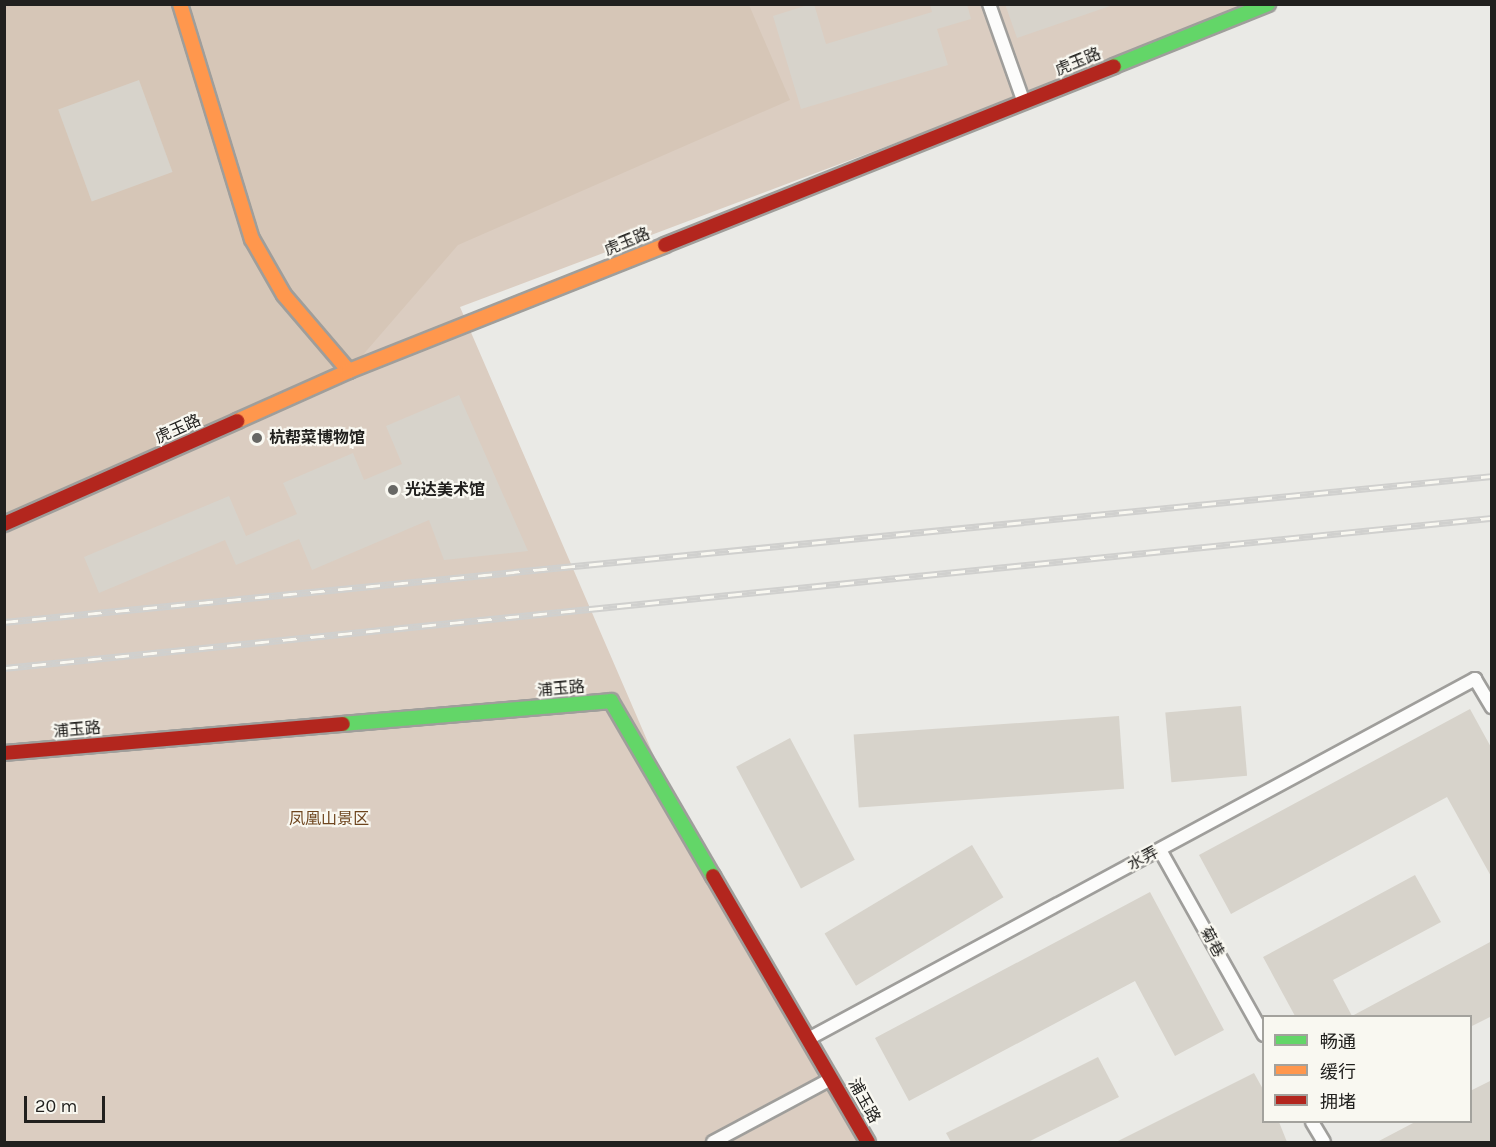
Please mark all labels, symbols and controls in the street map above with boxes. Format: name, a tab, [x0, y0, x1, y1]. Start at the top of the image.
street label: 虎玉路	[1052, 44, 1104, 80]
street label: 虎玉路	[601, 224, 653, 260]
street label: 虎玉路	[152, 410, 204, 448]
place label: 杭帮菜博物馆	[269, 428, 365, 448]
marker: 杭帮菜博物馆	[250, 431, 264, 445]
place label: 光达美术馆	[405, 480, 485, 500]
marker: 光达美术馆	[386, 483, 400, 497]
street label: 浦玉路	[536, 677, 586, 701]
street label: 浦玉路	[52, 718, 102, 742]
park label: 凤凰山景区	[289, 809, 369, 829]
street label: 水弄	[1124, 843, 1162, 875]
street label: 菊巷	[1196, 923, 1228, 961]
legend	[1262, 1015, 1472, 1123]
text: 畅通	[1320, 1031, 1356, 1053]
text: 缓行	[1320, 1061, 1356, 1083]
street label: 浦玉路	[844, 1075, 884, 1127]
scale bar	[27, 1084, 108, 1122]
text: 拥堵	[1320, 1091, 1356, 1113]
text: 20 m	[35, 1095, 77, 1117]

